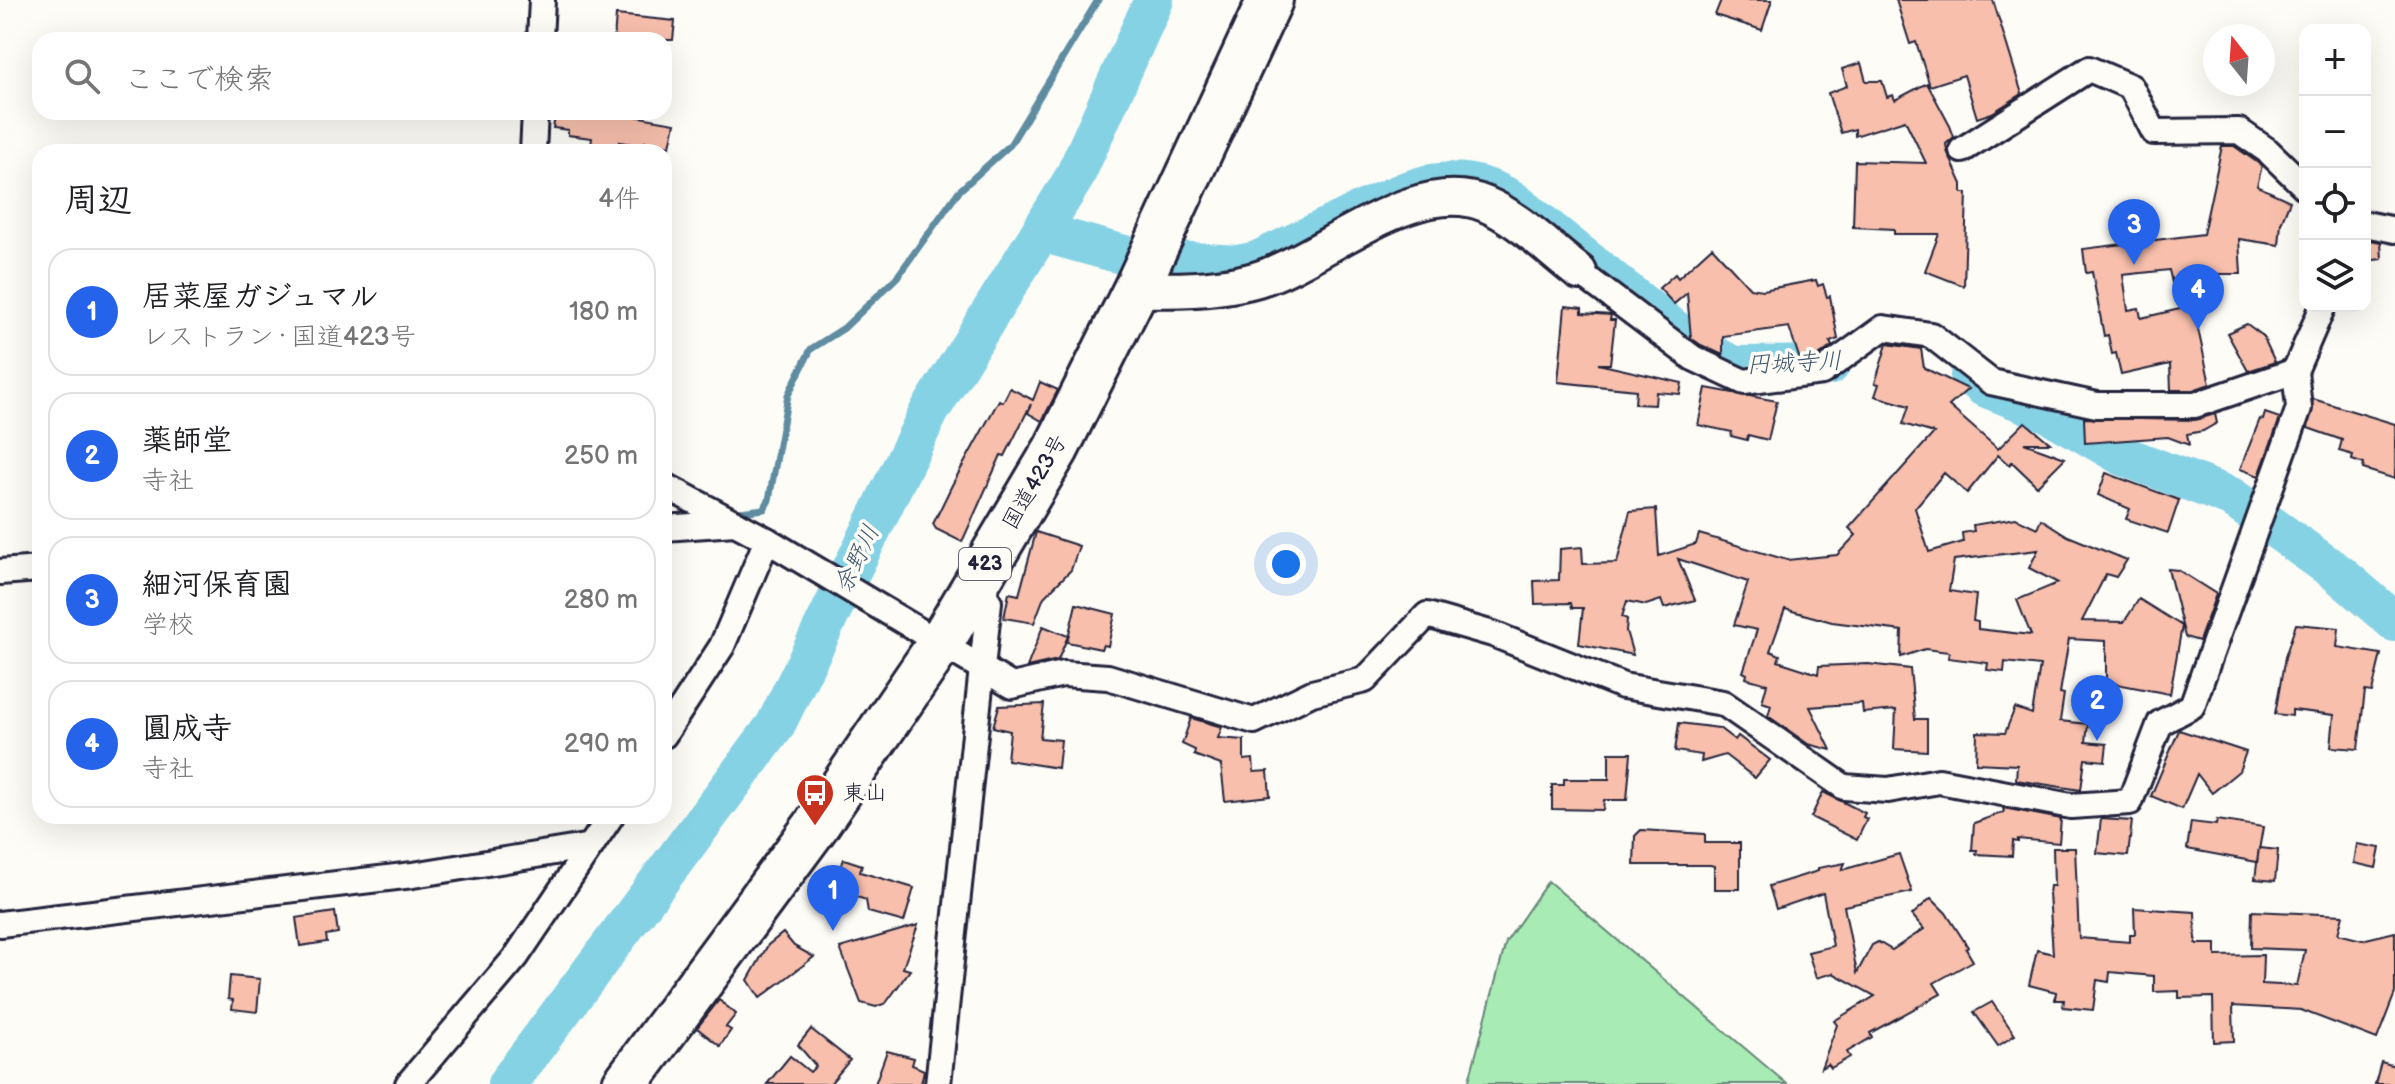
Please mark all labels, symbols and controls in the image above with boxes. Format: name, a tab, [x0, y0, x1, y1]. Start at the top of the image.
north arrow	[2203, 24, 2275, 96]
map controls	[2299, 24, 2371, 312]
button: +	[2299, 24, 2371, 96]
search box	[32, 32, 672, 120]
icon: search	[60, 54, 104, 98]
text: ここで検索	[124, 62, 274, 98]
button: −	[2299, 96, 2371, 168]
button: locate	[2299, 168, 2371, 240]
text: 周辺	[64, 180, 132, 221]
text: 4件	[598, 184, 640, 215]
pin: 3	[2108, 199, 2160, 265]
button: layers	[2299, 240, 2371, 312]
pin: 4	[2172, 264, 2224, 330]
text: 居菜屋ガジュマル	[142, 279, 379, 315]
text: 1	[87, 297, 97, 328]
text: 180 m	[569, 297, 638, 328]
text: レストラン · 国道423号	[142, 322, 416, 353]
water label: 円城寺川	[1745, 346, 1843, 380]
text: 薬師堂	[142, 423, 232, 459]
street label: 国道423号	[997, 430, 1073, 534]
text: 2	[84, 441, 100, 472]
text: 250 m	[564, 441, 638, 472]
text: 寺社	[142, 466, 194, 497]
water label: 余野川	[828, 520, 886, 598]
your location	[1266, 544, 1306, 584]
road number: 423	[959, 548, 1011, 580]
text: 細河保育園	[142, 567, 292, 603]
text: 3	[84, 585, 100, 616]
text: 280 m	[564, 585, 638, 616]
text: 学校	[142, 610, 194, 641]
pin: 2	[2071, 675, 2123, 741]
text: 圓成寺	[142, 711, 232, 747]
text: 4	[84, 729, 100, 760]
text: 290 m	[564, 729, 638, 760]
text: 寺社	[142, 754, 194, 785]
bus stop icon: 東山	[794, 772, 836, 827]
place label: 東山	[843, 780, 887, 807]
pin: 1	[807, 865, 859, 931]

